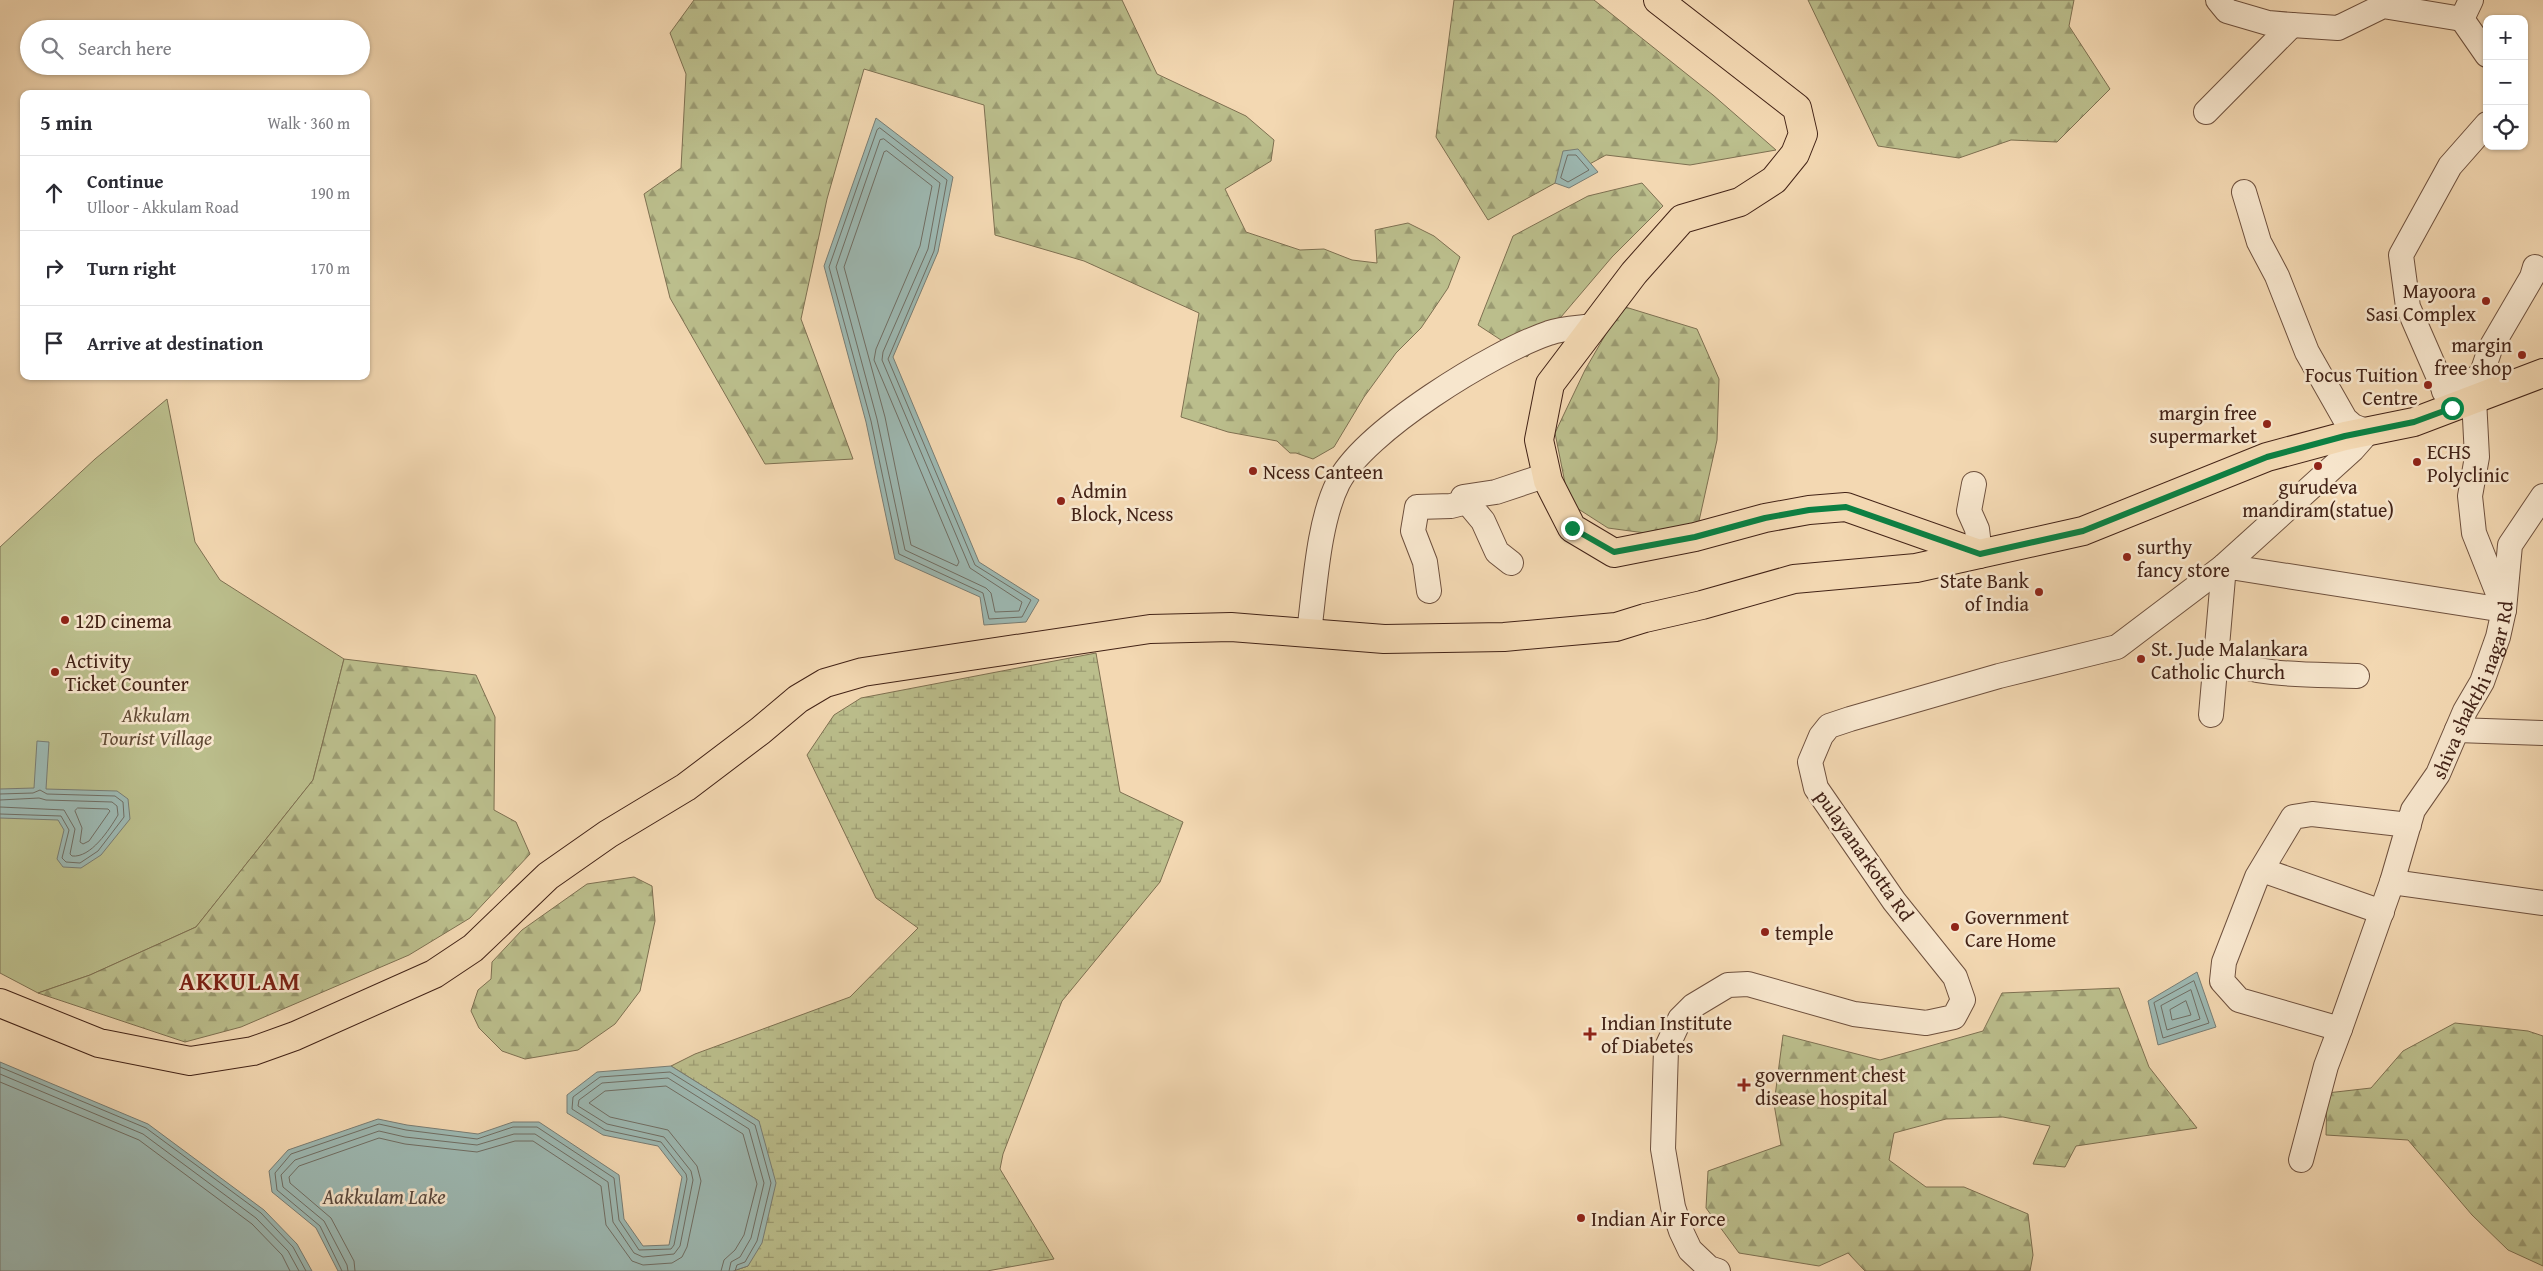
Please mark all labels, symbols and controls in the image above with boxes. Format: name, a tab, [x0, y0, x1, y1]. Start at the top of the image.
map controls	[2483, 15, 2528, 150]
button: +	[2483, 15, 2528, 60]
search box	[20, 20, 370, 75]
icon: search	[38, 34, 66, 62]
text: Search here	[78, 34, 172, 62]
button: −	[2483, 60, 2528, 105]
button: locate	[2483, 105, 2528, 150]
text: 5 min	[40, 107, 92, 138]
text: Walk · 360 m	[267, 111, 350, 135]
text: Continue	[87, 167, 164, 195]
icon: ahead	[40, 179, 68, 207]
text: 190 m	[310, 181, 350, 205]
text: Ulloor - Akkulam Road	[87, 195, 239, 219]
icon: right	[40, 254, 68, 282]
text: Turn right	[87, 254, 176, 282]
text: 170 m	[310, 256, 350, 280]
place label: Mayoora Sasi Complex	[2366, 276, 2477, 328]
marker: Mayoora Sasi Complex	[2480, 295, 2492, 307]
icon: arrive	[40, 329, 68, 357]
text: Arrive at destination	[87, 329, 263, 357]
place label: margin free shop	[2434, 330, 2512, 382]
marker: margin free shop	[2516, 349, 2528, 361]
place label: Focus Tuition Centre	[2305, 360, 2418, 412]
marker: Focus Tuition Centre	[2422, 379, 2434, 391]
route start	[2441, 397, 2464, 420]
place label: margin free supermarket	[2150, 398, 2257, 450]
marker: margin free supermarket	[2261, 418, 2273, 430]
place label: ECHS Polyclinic	[2427, 437, 2509, 489]
marker: ECHS Polyclinic	[2411, 456, 2423, 468]
place label: Ncess Canteen	[1263, 457, 1383, 486]
marker: gurudeva mandiram(statue)	[2312, 460, 2324, 472]
marker: Ncess Canteen	[1247, 465, 1259, 477]
place label: gurudeva mandiram(statue)	[2242, 472, 2394, 524]
place label: Admin Block, Ncess	[1071, 476, 1173, 528]
marker: Admin Block, Ncess	[1055, 495, 1067, 507]
route end	[1561, 517, 1584, 540]
place label: surthy fancy store	[2137, 532, 2230, 584]
marker: surthy fancy store	[2121, 551, 2133, 563]
place label: State Bank of India	[1940, 566, 2030, 618]
marker: State Bank of India	[2033, 586, 2045, 598]
street label: shiva shakthi nagar Rd	[2423, 599, 2519, 783]
place label: 12D cinema	[75, 606, 172, 635]
marker: 12D cinema	[59, 614, 71, 626]
place label: St. Jude Malankara Catholic Church	[2151, 634, 2308, 686]
place label: Activity Ticket Counter	[65, 646, 189, 698]
marker: St. Jude Malankara Catholic Church	[2135, 653, 2147, 665]
marker: Activity Ticket Counter	[49, 666, 61, 678]
park label: Akkulam Tourist Village	[100, 700, 212, 752]
street label: pulayanarkotta Rd	[1809, 783, 1921, 927]
place label: Government Care Home	[1965, 902, 2069, 954]
place label: temple	[1775, 918, 1834, 947]
marker: Government Care Home	[1949, 921, 1961, 933]
marker: temple	[1759, 926, 1771, 938]
district label: AKKULAM	[179, 963, 301, 999]
place label: Indian Institute of Diabetes	[1601, 1008, 1732, 1060]
marker: Indian Institute of Diabetes	[1583, 1027, 1597, 1041]
place label: government chest disease hospital	[1755, 1060, 1906, 1112]
marker: government chest disease hospital	[1737, 1078, 1751, 1092]
water label: Aakkulam Lake	[321, 1181, 446, 1212]
place label: Indian Air Force	[1591, 1204, 1726, 1233]
marker: Indian Air Force	[1575, 1212, 1587, 1224]

